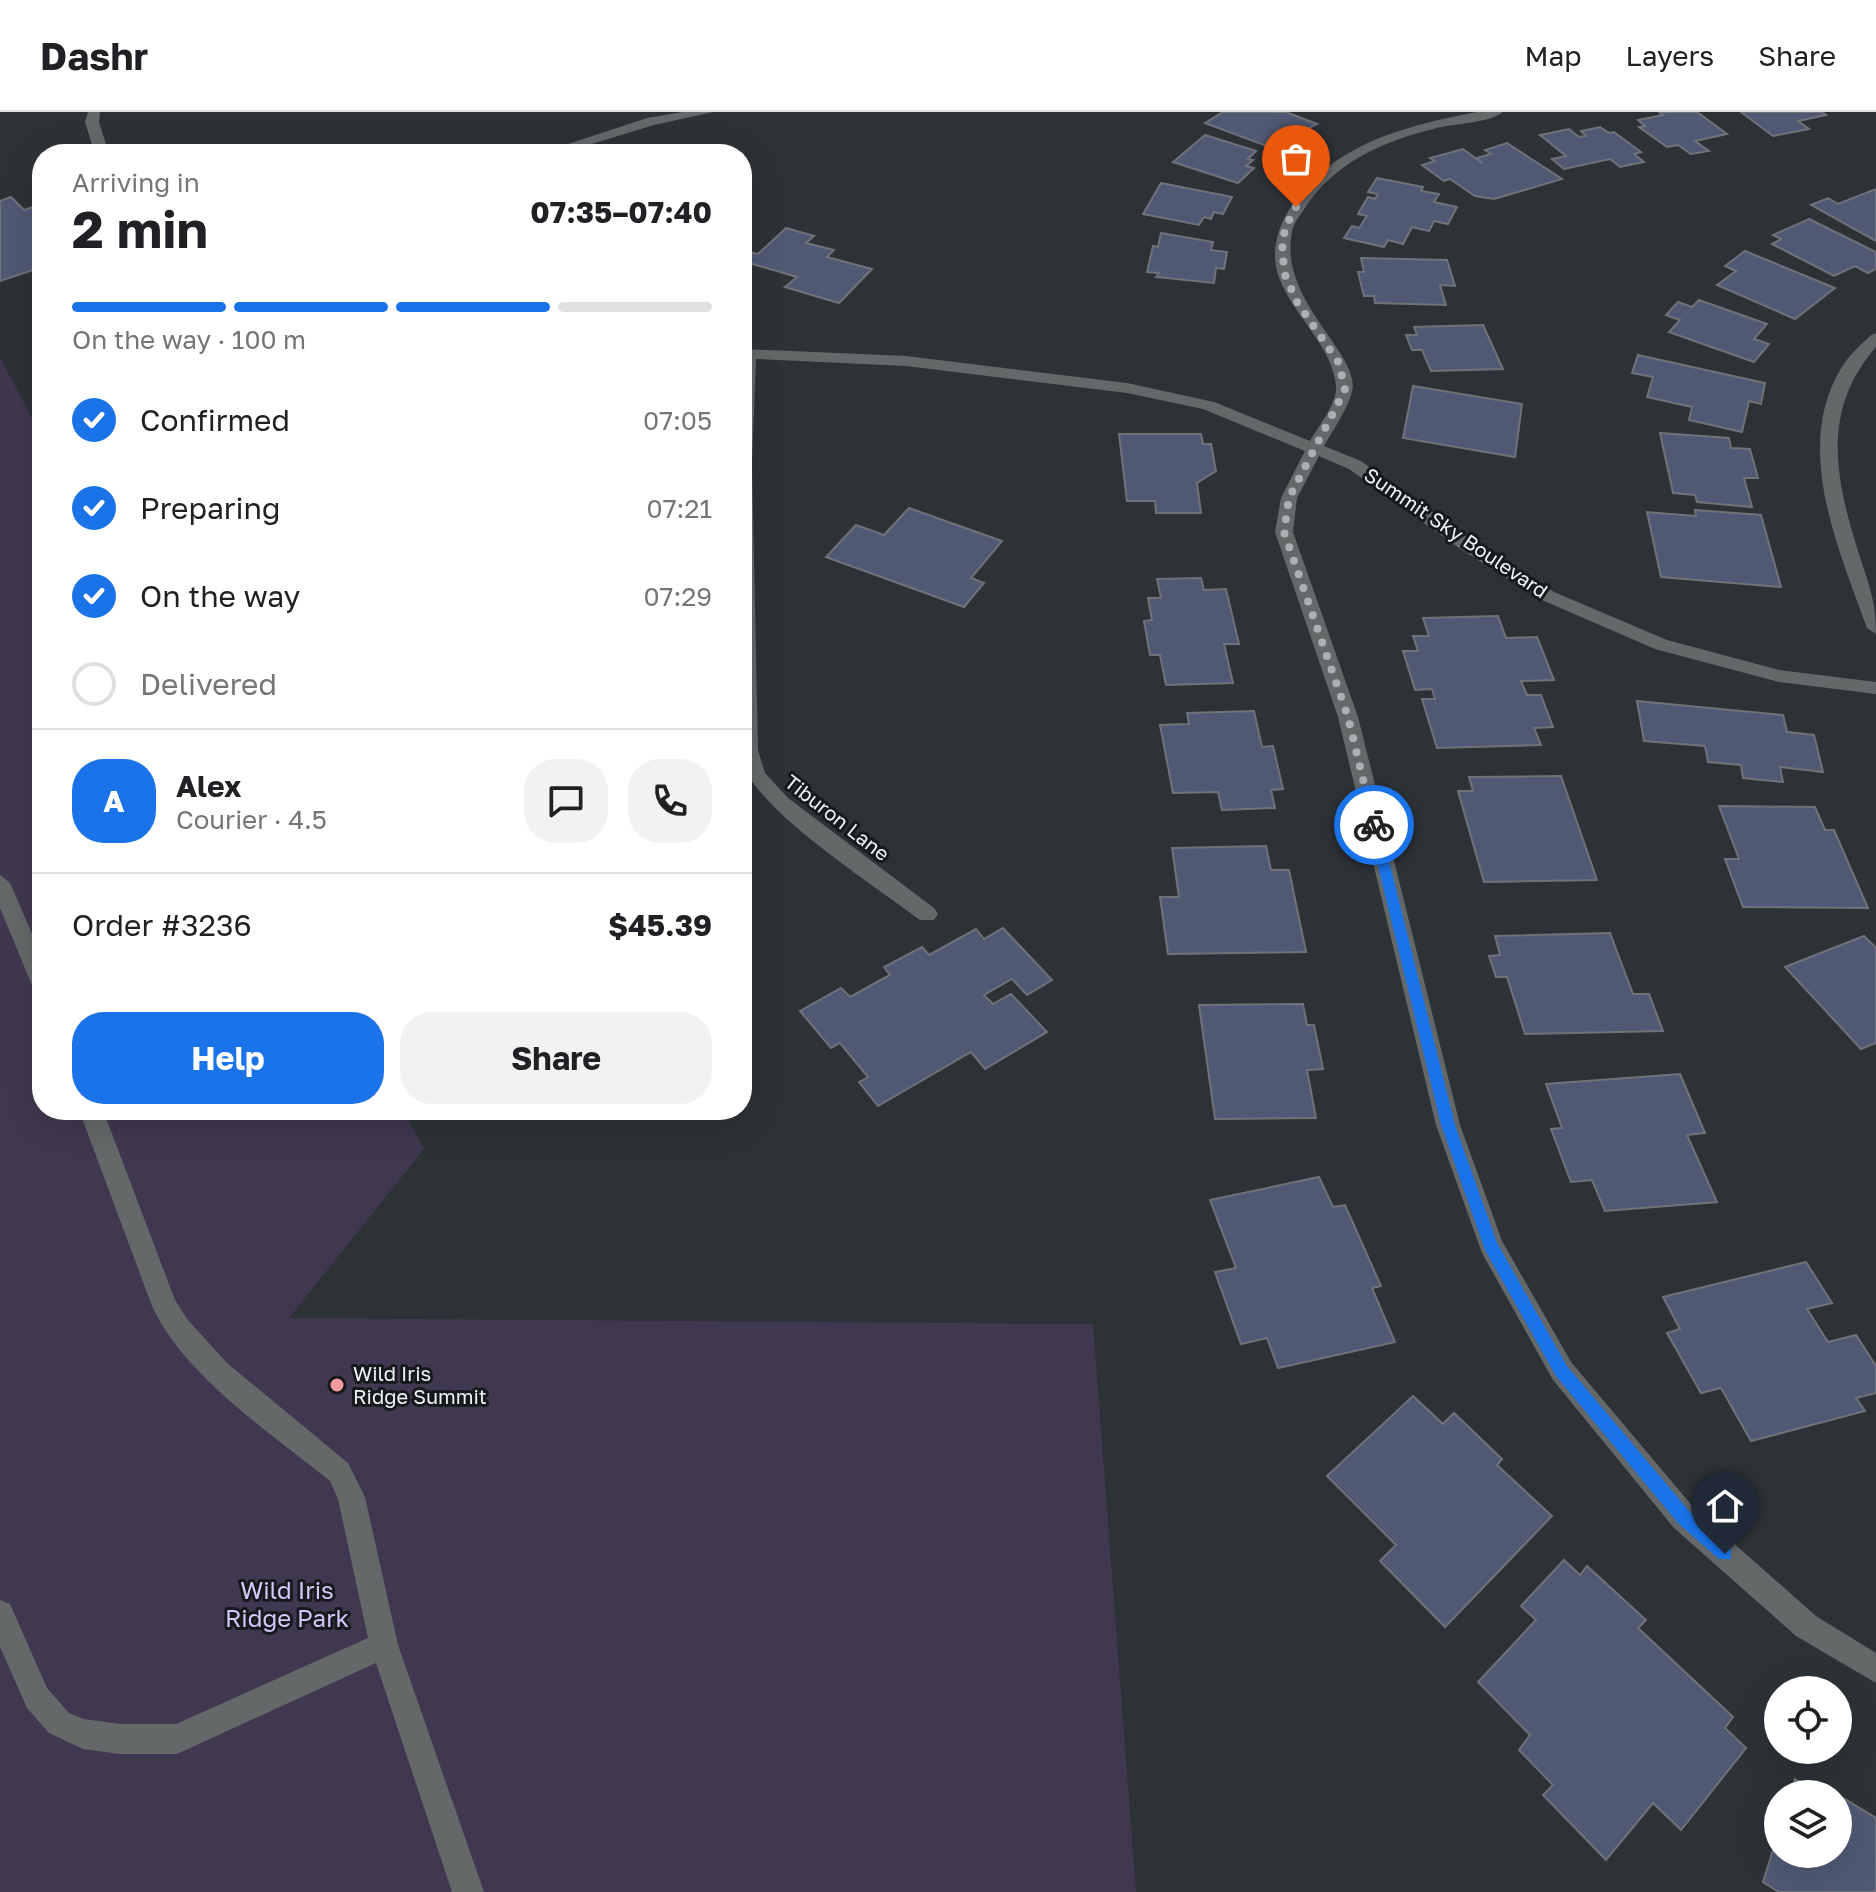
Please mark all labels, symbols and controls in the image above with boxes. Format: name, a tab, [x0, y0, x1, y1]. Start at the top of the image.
text: Dashr	[40, 33, 148, 78]
text: Map	[1524, 39, 1582, 72]
text: Layers	[1626, 39, 1714, 72]
text: Share	[1758, 39, 1836, 72]
pin	[1262, 125, 1330, 207]
icon: bag	[1274, 137, 1318, 181]
text: Arriving in	[72, 167, 200, 198]
text: 07:35–07:40	[530, 194, 712, 230]
text: 2 min	[72, 197, 208, 259]
text: On the way · 100 m	[72, 324, 306, 355]
icon: check	[72, 398, 116, 442]
text: Confirmed	[140, 402, 290, 438]
text: 07:05	[643, 405, 712, 436]
street label: Summit Sky Boulevard	[1360, 462, 1553, 602]
icon: check	[72, 486, 116, 530]
text: Preparing	[140, 490, 281, 526]
text: 07:21	[647, 493, 712, 524]
icon: check	[72, 574, 116, 618]
text: On the way	[140, 578, 300, 614]
text: 07:29	[643, 581, 712, 612]
text: Delivered	[140, 666, 277, 702]
button: chat	[524, 759, 608, 843]
button: phone	[628, 759, 712, 843]
text: Alex	[176, 768, 241, 804]
street label: Tiburon Lane	[781, 769, 895, 865]
text: A	[103, 783, 125, 819]
courier	[1334, 785, 1414, 865]
icon: bike	[1352, 803, 1396, 847]
text: Courier · 4.5	[176, 804, 327, 835]
text: Order #3236	[72, 907, 252, 943]
text: $45.39	[608, 907, 712, 943]
button: Help	[72, 1012, 384, 1104]
button: Share	[400, 1012, 712, 1104]
place label: Wild Iris Ridge Summit	[353, 1361, 487, 1408]
marker: Wild Iris Ridge Summit	[328, 1376, 346, 1394]
pin	[1691, 1472, 1759, 1554]
icon: home	[1703, 1484, 1747, 1528]
park label: Wild Iris Ridge Park	[225, 1575, 349, 1632]
map controls	[1764, 1676, 1852, 1868]
button: locate	[1764, 1676, 1852, 1764]
button: layers	[1764, 1780, 1852, 1868]

